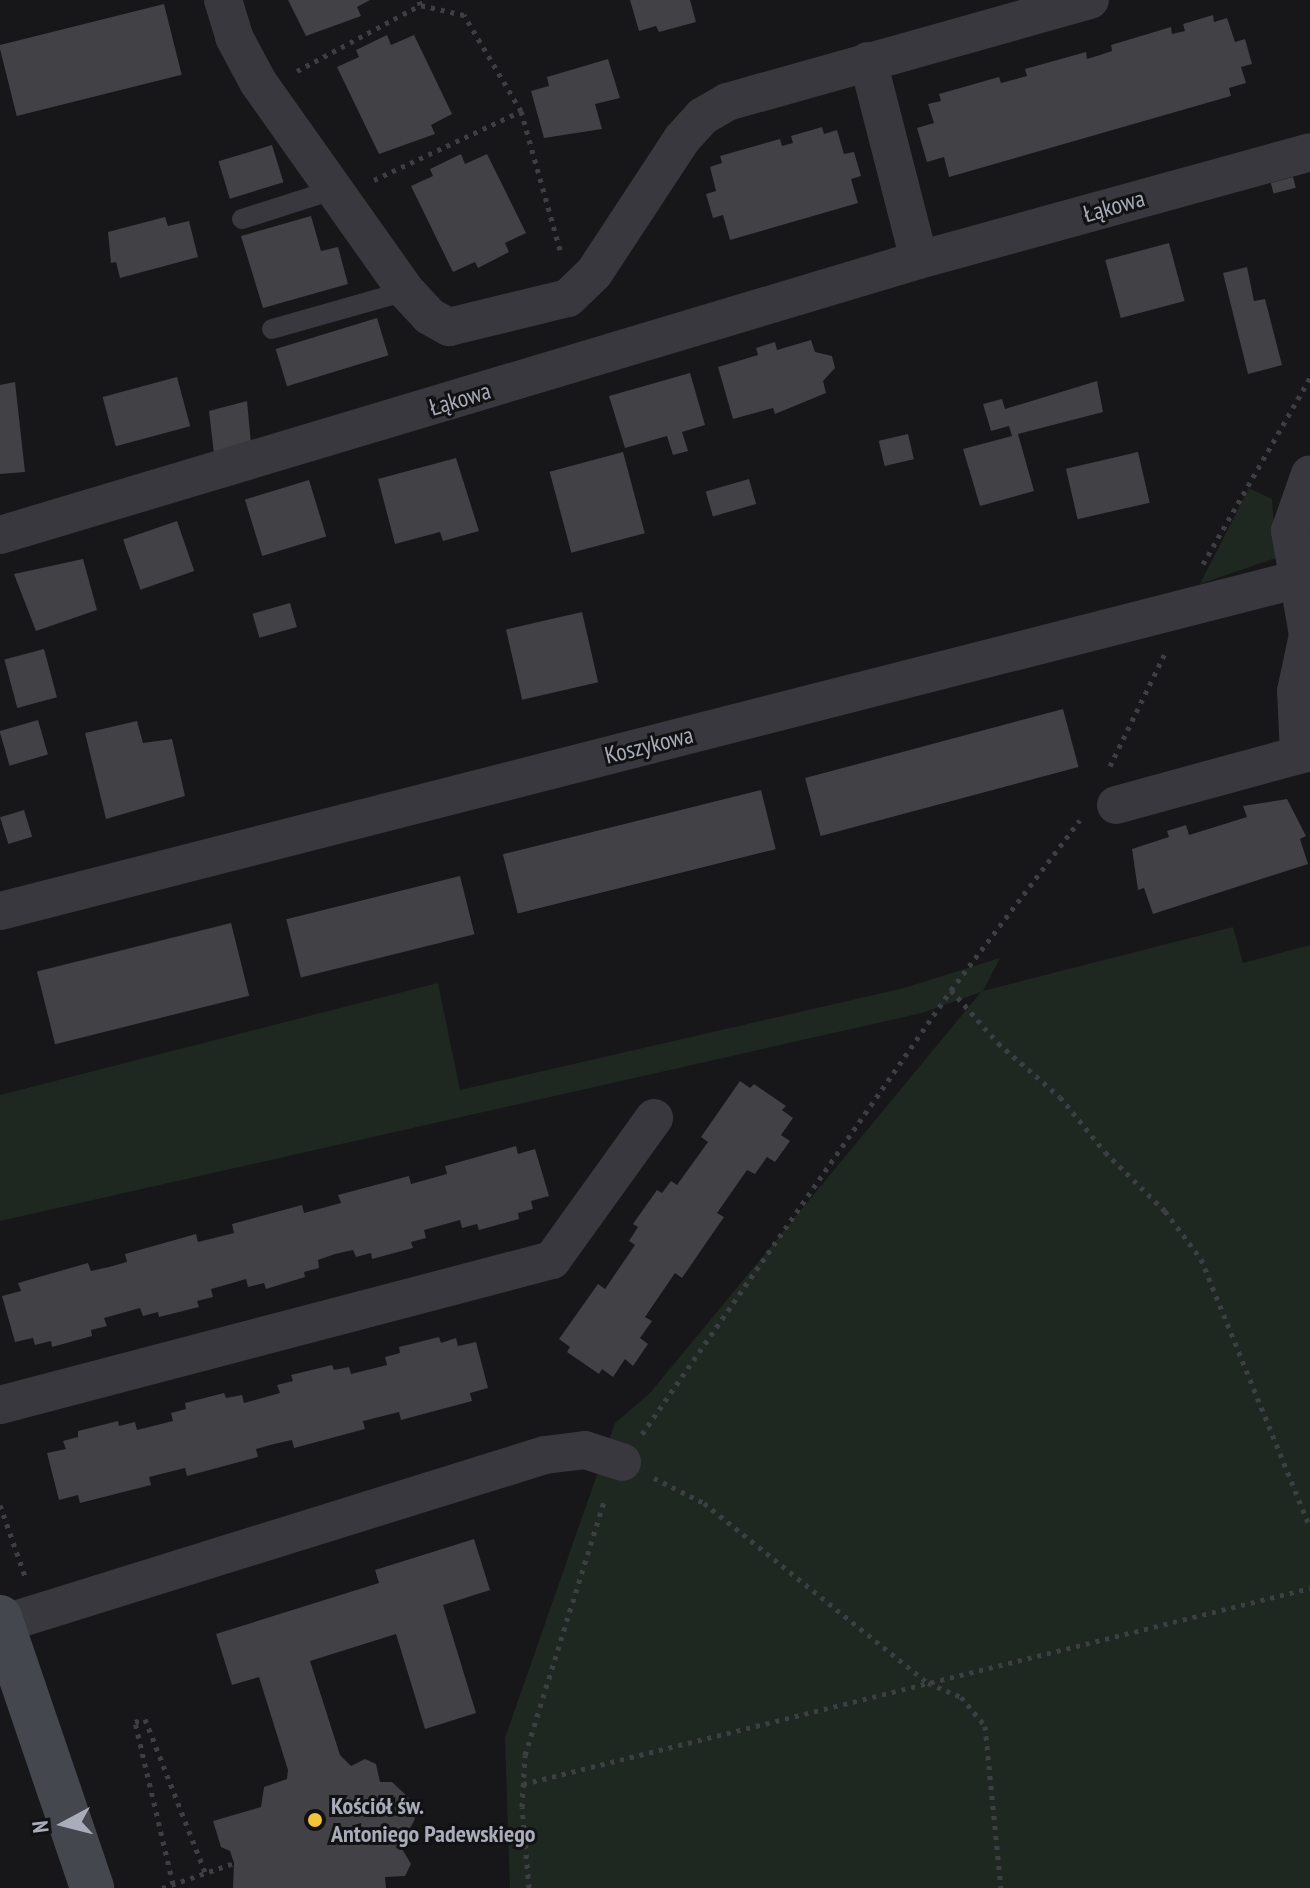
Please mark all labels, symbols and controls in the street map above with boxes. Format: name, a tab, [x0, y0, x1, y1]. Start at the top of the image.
street label: Łąkowa	[1080, 184, 1148, 228]
street label: Łąkowa	[426, 376, 494, 422]
street label: Koszykowa	[602, 720, 696, 770]
north arrow	[24, 1784, 104, 1864]
place label: Kościół św. Antoniego Padewskiego	[331, 1792, 535, 1848]
marker: Kościół św. Antoniego Padewskiego	[306, 1811, 324, 1829]
text: N	[26, 1819, 55, 1835]

